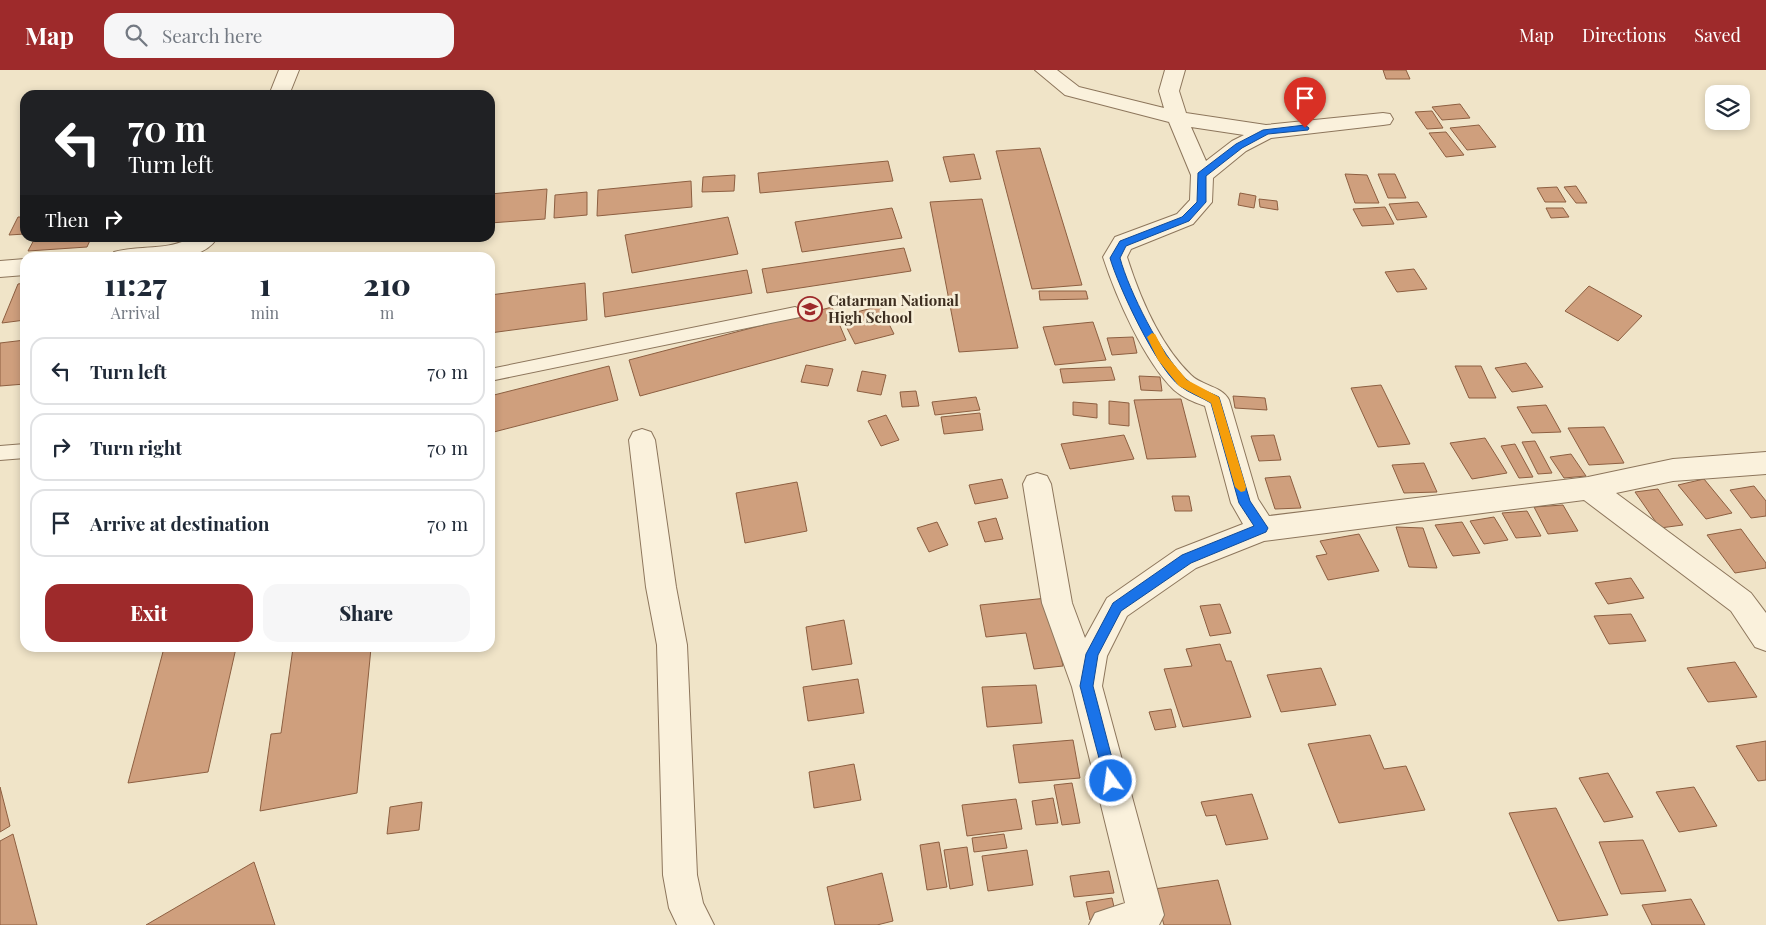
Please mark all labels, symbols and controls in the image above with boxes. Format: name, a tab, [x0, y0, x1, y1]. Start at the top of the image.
search box	[104, 13, 454, 58]
text: Map	[25, 19, 74, 51]
icon: search	[122, 21, 150, 49]
text: Search here	[162, 22, 262, 48]
text: Map	[1519, 23, 1554, 47]
text: Directions	[1582, 23, 1666, 47]
text: Saved	[1694, 23, 1741, 47]
pin	[1284, 77, 1326, 128]
icon: arrive	[1291, 84, 1319, 112]
map controls	[1705, 85, 1750, 130]
button: layers	[1705, 85, 1750, 130]
text: 70 m	[128, 104, 206, 151]
icon: left	[45, 110, 110, 175]
text: Turn left	[128, 149, 213, 179]
icon: right	[99, 205, 127, 233]
text: Then	[45, 206, 89, 232]
text: 11:27	[104, 264, 167, 304]
text: 1	[259, 264, 271, 304]
text: 210	[363, 264, 411, 304]
place label: Catarman National High School	[828, 290, 959, 327]
school or university icon: Catarman National High School	[797, 296, 823, 322]
text: Arrival	[111, 302, 160, 323]
text: min	[251, 302, 279, 323]
text: m	[380, 302, 394, 323]
icon: left	[47, 357, 75, 385]
text: Turn left	[90, 358, 167, 384]
text: 70 m	[427, 358, 468, 384]
icon: right	[47, 433, 75, 461]
text: Turn right	[90, 434, 182, 460]
text: 70 m	[427, 434, 468, 460]
icon: arrive	[47, 509, 75, 537]
text: Arrive at destination	[90, 510, 270, 536]
text: 70 m	[427, 510, 468, 536]
button: Exit	[45, 584, 253, 642]
button: Share	[263, 584, 470, 642]
position arrow	[1084, 754, 1136, 806]

